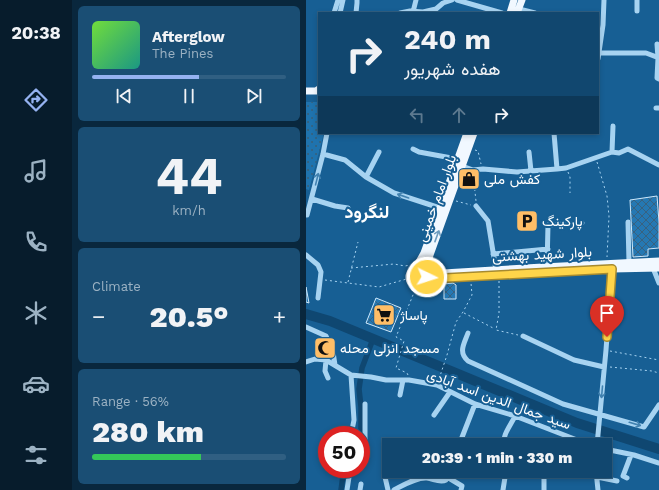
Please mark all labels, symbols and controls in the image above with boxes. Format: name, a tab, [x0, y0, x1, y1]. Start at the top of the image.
text: 20:38	[11, 22, 61, 43]
text: 240 m	[404, 23, 491, 56]
text: Afterglow	[152, 28, 225, 46]
icon: right	[338, 28, 390, 80]
text: The Pines	[152, 46, 213, 61]
text: هفده شهریور	[404, 58, 500, 79]
icon: previous	[113, 85, 135, 107]
icon: pause	[178, 85, 200, 107]
icon: next	[243, 85, 265, 107]
icon: directions	[22, 86, 50, 114]
icon: left	[406, 104, 428, 126]
icon: ahead	[448, 104, 470, 126]
icon: right	[490, 104, 512, 126]
text: 44	[155, 146, 223, 207]
street label: بلوار امام خمینی	[413, 152, 460, 244]
icon: music	[22, 157, 50, 185]
shop icon: کفش ملی	[456, 166, 482, 192]
place label: کفش ملی	[484, 171, 540, 188]
one-way arrow	[314, 173, 321, 186]
one-way arrow	[397, 191, 409, 199]
district label: لنگرود	[345, 201, 389, 223]
text: km/h	[172, 203, 206, 218]
parking icon: پارکینگ	[514, 208, 540, 234]
place label: پارکینگ	[542, 213, 583, 231]
icon: phone	[22, 228, 50, 256]
one-way arrow	[434, 229, 441, 242]
street label: بلوار شهید بهشتی	[492, 243, 592, 266]
position arrow	[406, 256, 448, 298]
text: Climate	[92, 279, 141, 294]
pin	[590, 296, 624, 337]
icon: climate	[22, 299, 50, 327]
text: 20.5°	[149, 299, 229, 334]
supermarket icon: پاساژ	[371, 302, 397, 328]
icon: arrive	[596, 302, 618, 324]
text: −	[92, 304, 105, 329]
text: +	[273, 304, 286, 329]
place label: پاساژ	[399, 307, 428, 325]
mosque icon: مسجد انزلی محله	[312, 335, 338, 361]
place label: مسجد انزلی محله	[340, 340, 439, 357]
street label: سید جمال الدین اسد آبادی	[424, 366, 573, 434]
icon: car	[22, 370, 50, 398]
one-way arrow	[598, 385, 605, 398]
text: Range · 56%	[92, 394, 169, 409]
text: 280 km	[92, 414, 204, 449]
one-way arrow	[628, 421, 641, 428]
speed limit sign: 50	[318, 426, 370, 478]
icon: filters	[22, 441, 50, 469]
text: 20:39 · 1 min · 330 m	[422, 449, 572, 467]

